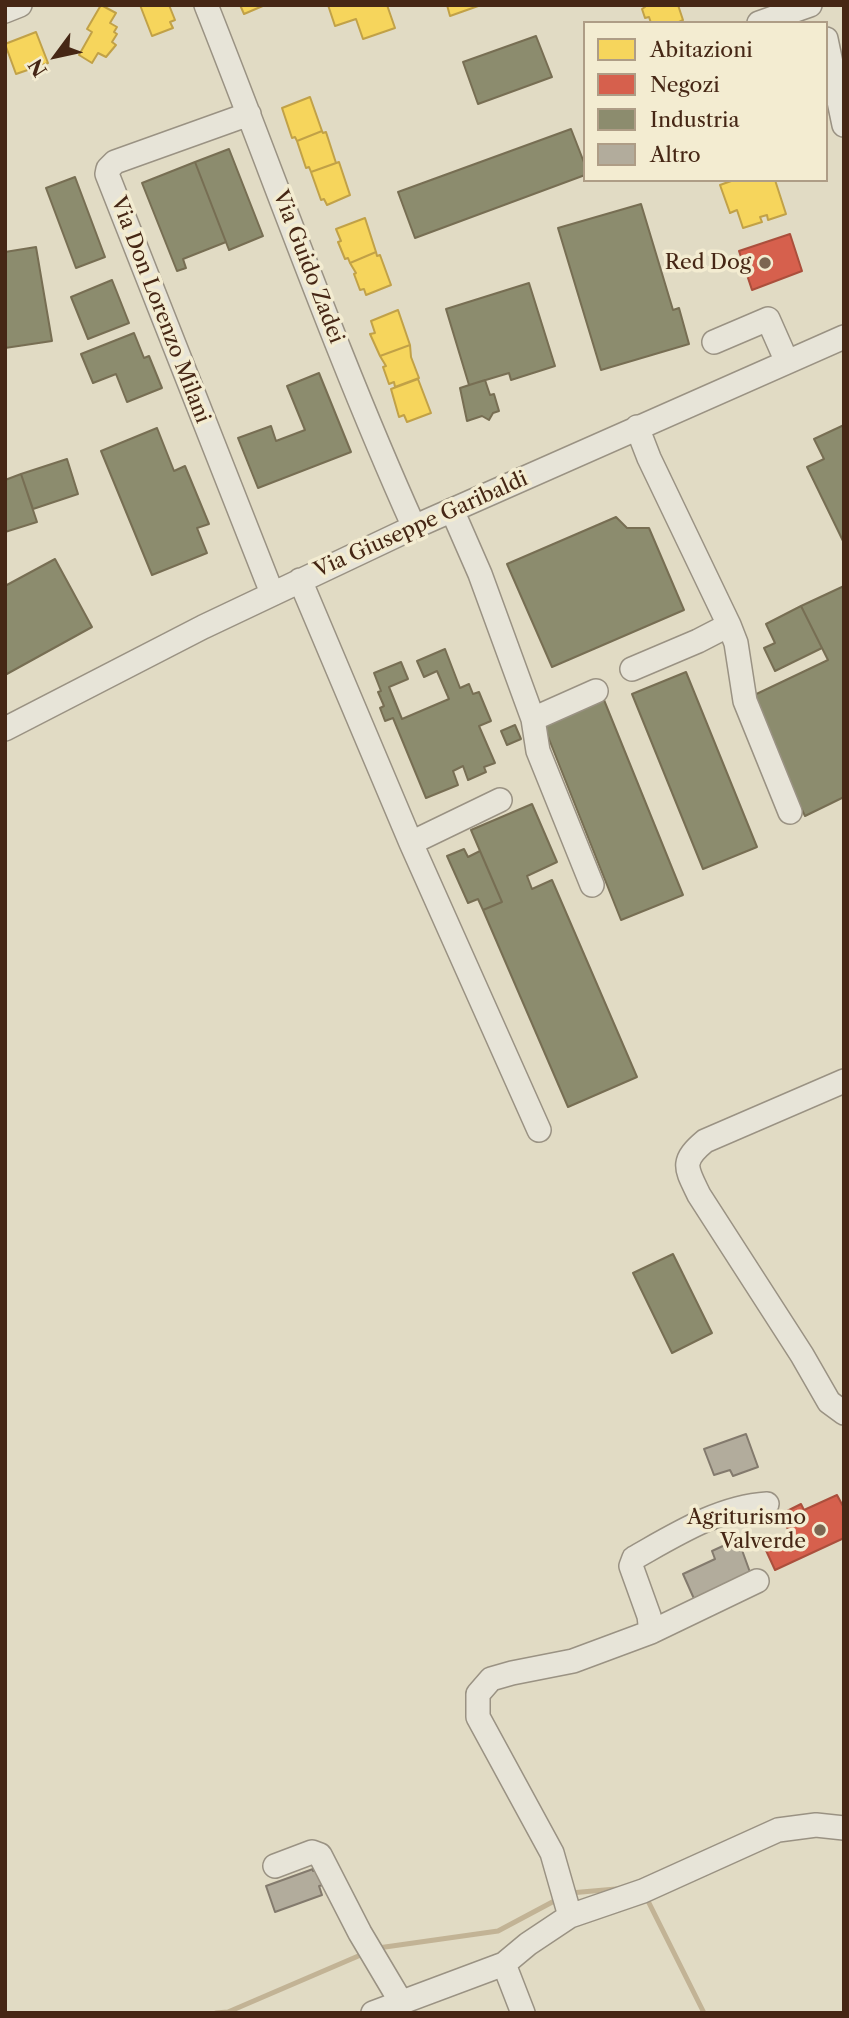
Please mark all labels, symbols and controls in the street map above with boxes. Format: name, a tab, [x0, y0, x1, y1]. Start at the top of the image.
north arrow	[21, 21, 91, 91]
legend	[583, 21, 828, 182]
text: Abitazioni	[650, 37, 753, 62]
text: N	[24, 55, 52, 81]
text: Negozi	[650, 72, 720, 97]
text: Industria	[650, 107, 740, 132]
text: Altro	[650, 142, 701, 167]
street label: Via Guido Zadei	[267, 187, 349, 347]
street label: Via Don Lorenzo Milani	[105, 193, 215, 427]
place label: Red Dog	[665, 250, 751, 276]
marker: Red Dog	[757, 255, 773, 271]
street label: Via Giuseppe Garibaldi	[310, 467, 532, 583]
place label: Agriturismo Valverde	[687, 1505, 806, 1555]
marker: Agriturismo Valverde	[812, 1522, 828, 1538]

